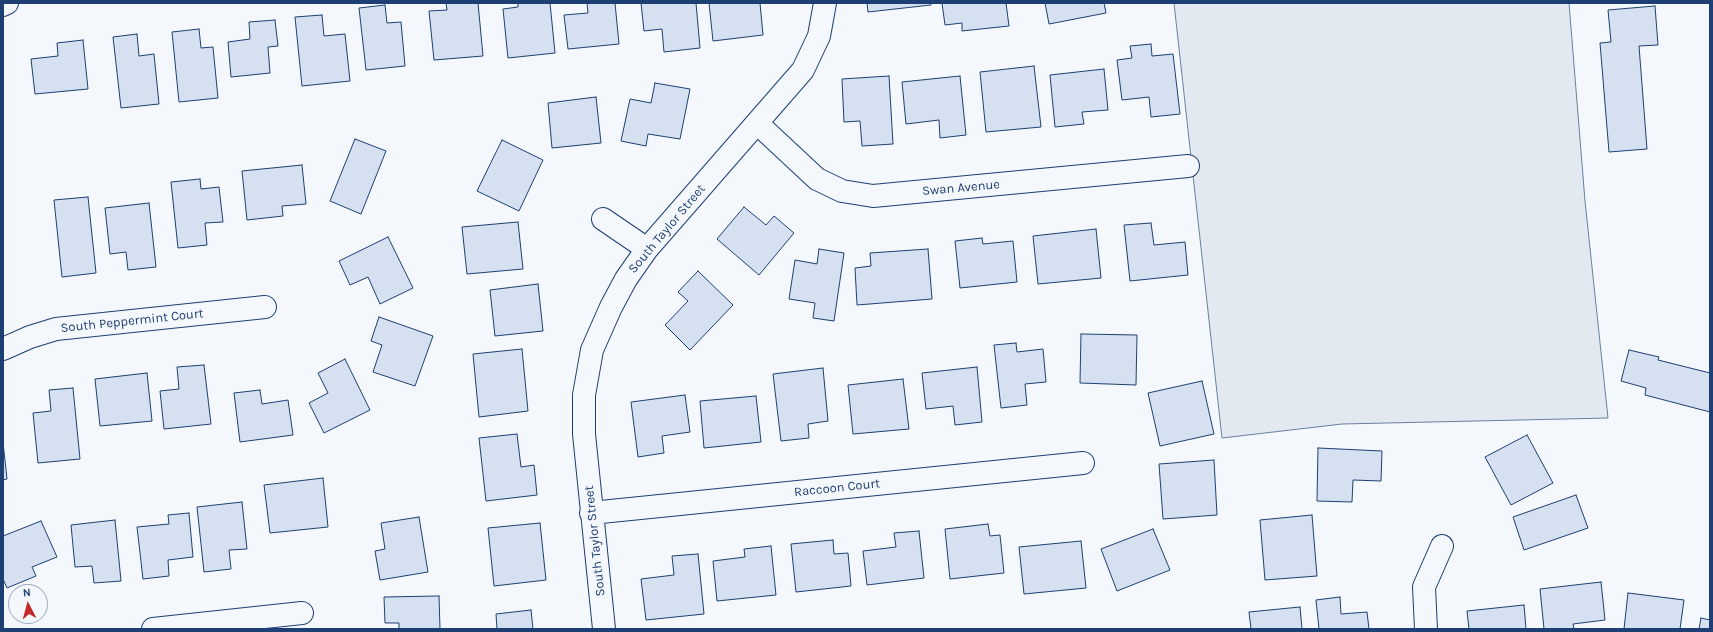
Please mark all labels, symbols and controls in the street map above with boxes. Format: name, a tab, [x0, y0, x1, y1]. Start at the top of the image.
street label: Swan Avenue	[921, 177, 1001, 199]
street label: South Taylor Street	[625, 181, 709, 277]
street label: South Peppermint Court	[60, 306, 204, 336]
street label: Raccoon Court	[793, 476, 881, 500]
street label: South Taylor Street	[581, 485, 609, 597]
north arrow	[8, 584, 48, 624]
text: N	[22, 586, 31, 599]

